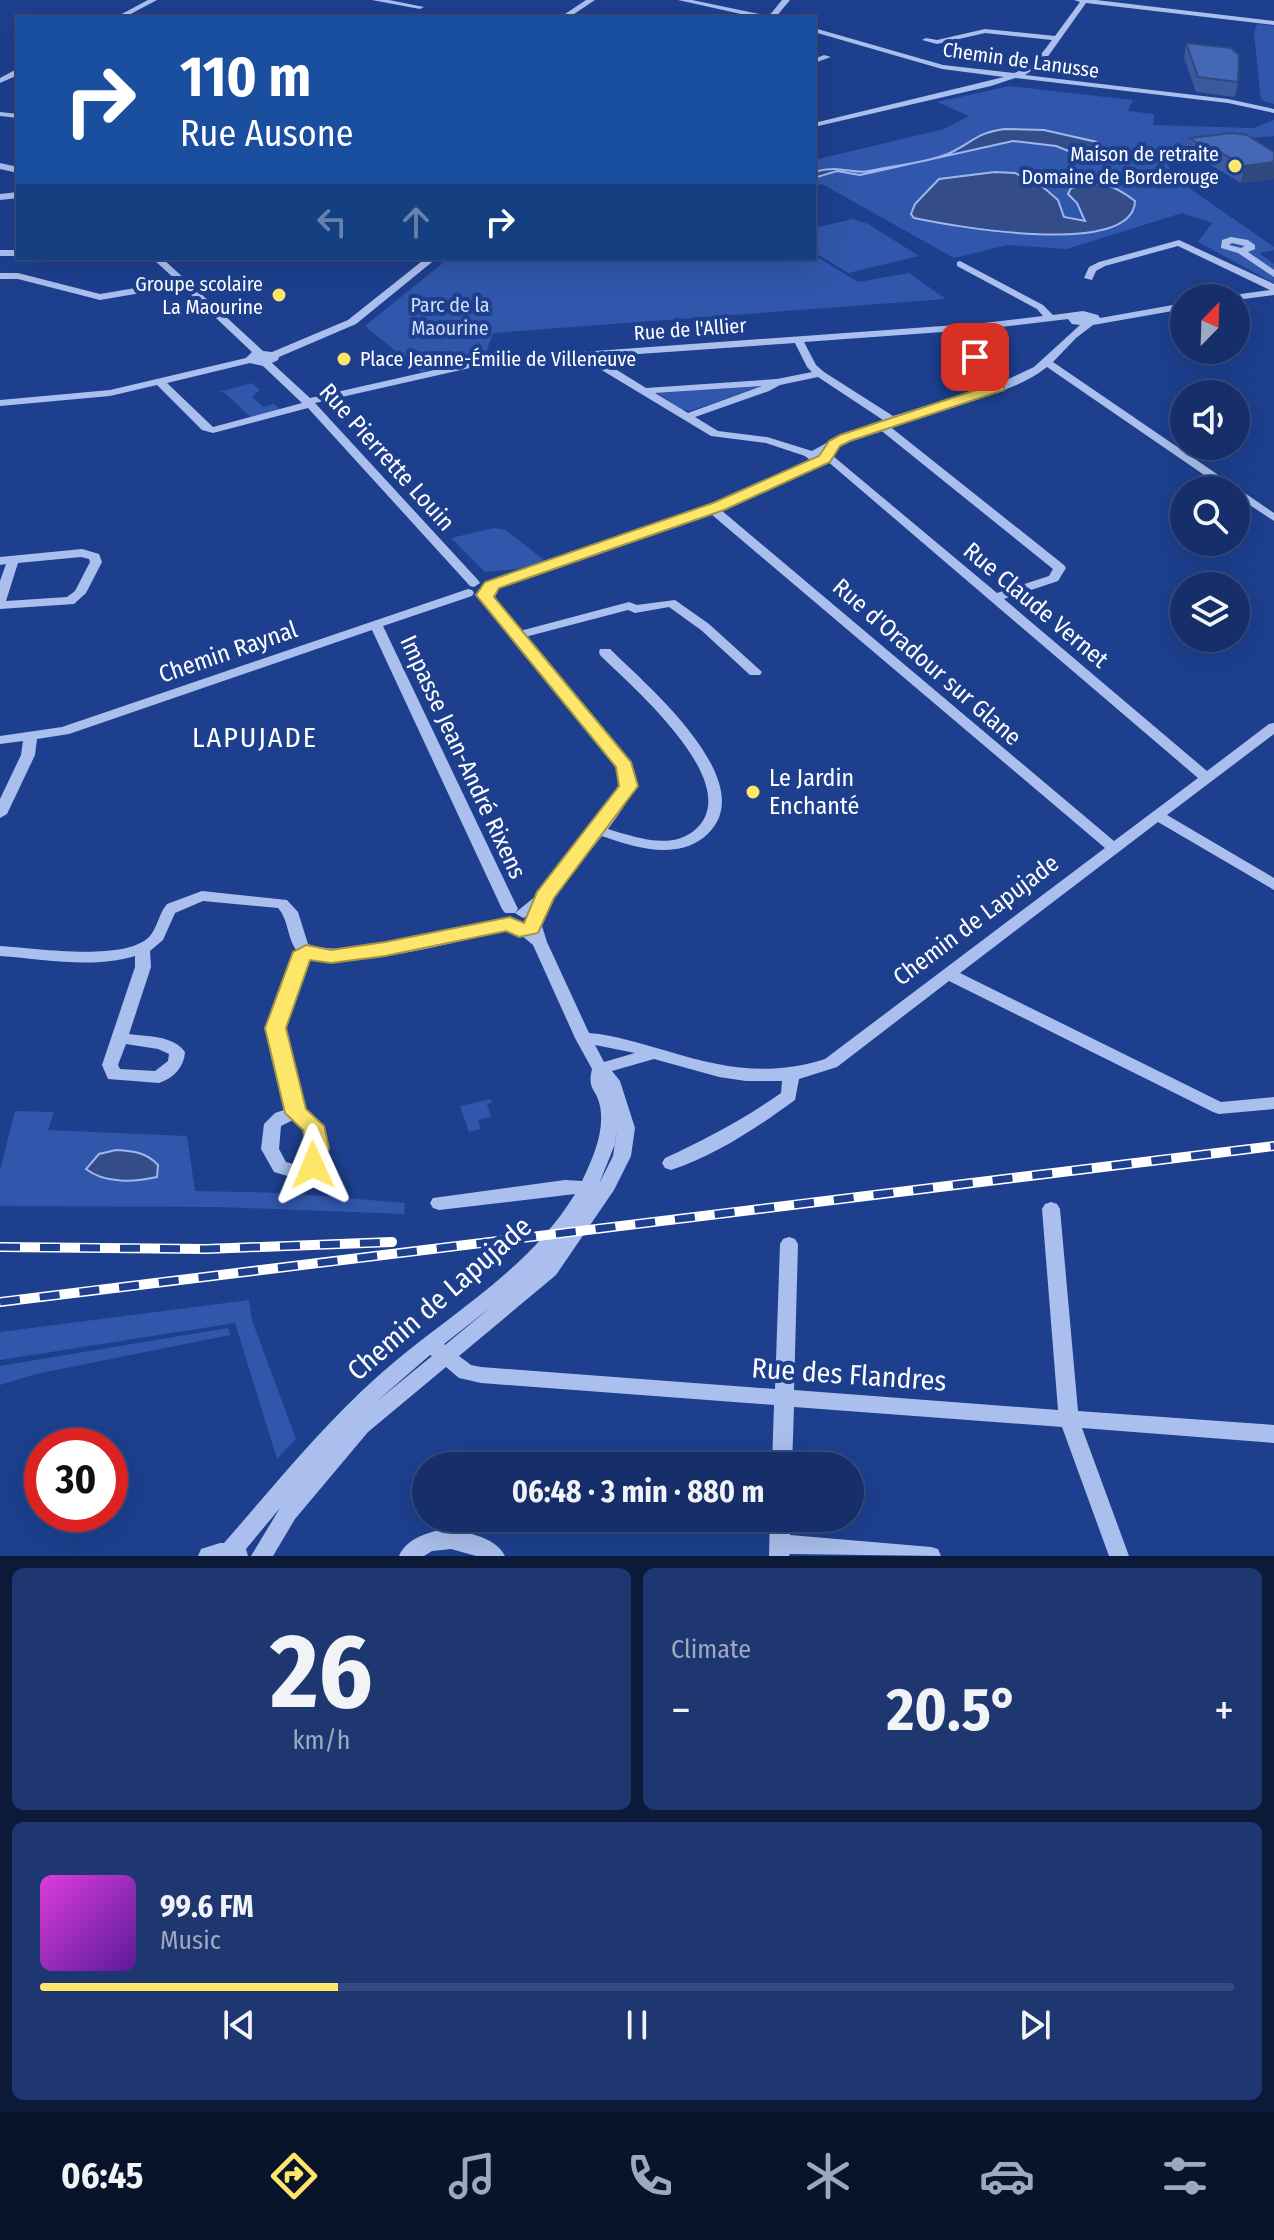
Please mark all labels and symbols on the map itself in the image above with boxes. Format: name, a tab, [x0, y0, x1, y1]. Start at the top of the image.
street label: Chemin de Lanusse	[941, 37, 1101, 83]
place label: Maison de retraite Domaine de Borderouge	[1021, 142, 1219, 189]
marker: Maison de retraite Domaine de Borderouge	[1226, 157, 1244, 175]
place label: Groupe scolaire La Maourine	[135, 272, 263, 319]
north arrow	[1170, 284, 1250, 364]
marker: Groupe scolaire La Maourine	[270, 286, 288, 304]
park label: Parc de la Maourine	[410, 293, 490, 340]
street label: Rue de l'Allier	[633, 313, 747, 345]
pin	[941, 323, 1009, 391]
place label: Place Jeanne-Émilie de Villeneuve	[360, 347, 636, 371]
marker: Place Jeanne-Émilie de Villeneuve	[335, 350, 353, 368]
street label: Rue Pierrette Louin	[314, 378, 460, 536]
street label: Rue Claude Vernet	[958, 536, 1114, 674]
street label: Rue d'Oradour sur Glane	[827, 573, 1027, 751]
street label: Chemin Raynal	[155, 615, 301, 689]
street label: Impasse Jean-André Rixens	[394, 631, 532, 883]
district label: LAPUJADE	[192, 721, 318, 754]
place label: Le Jardin Enchanté	[769, 764, 859, 820]
marker: Le Jardin Enchanté	[744, 783, 762, 801]
street label: Chemin de Lapujade	[888, 849, 1064, 991]
position arrow	[271, 1123, 355, 1207]
street label: Chemin de Lapujade	[341, 1210, 538, 1387]
street label: Rue des Flandres	[750, 1351, 947, 1398]
speed limit sign: 30	[24, 1428, 128, 1532]

